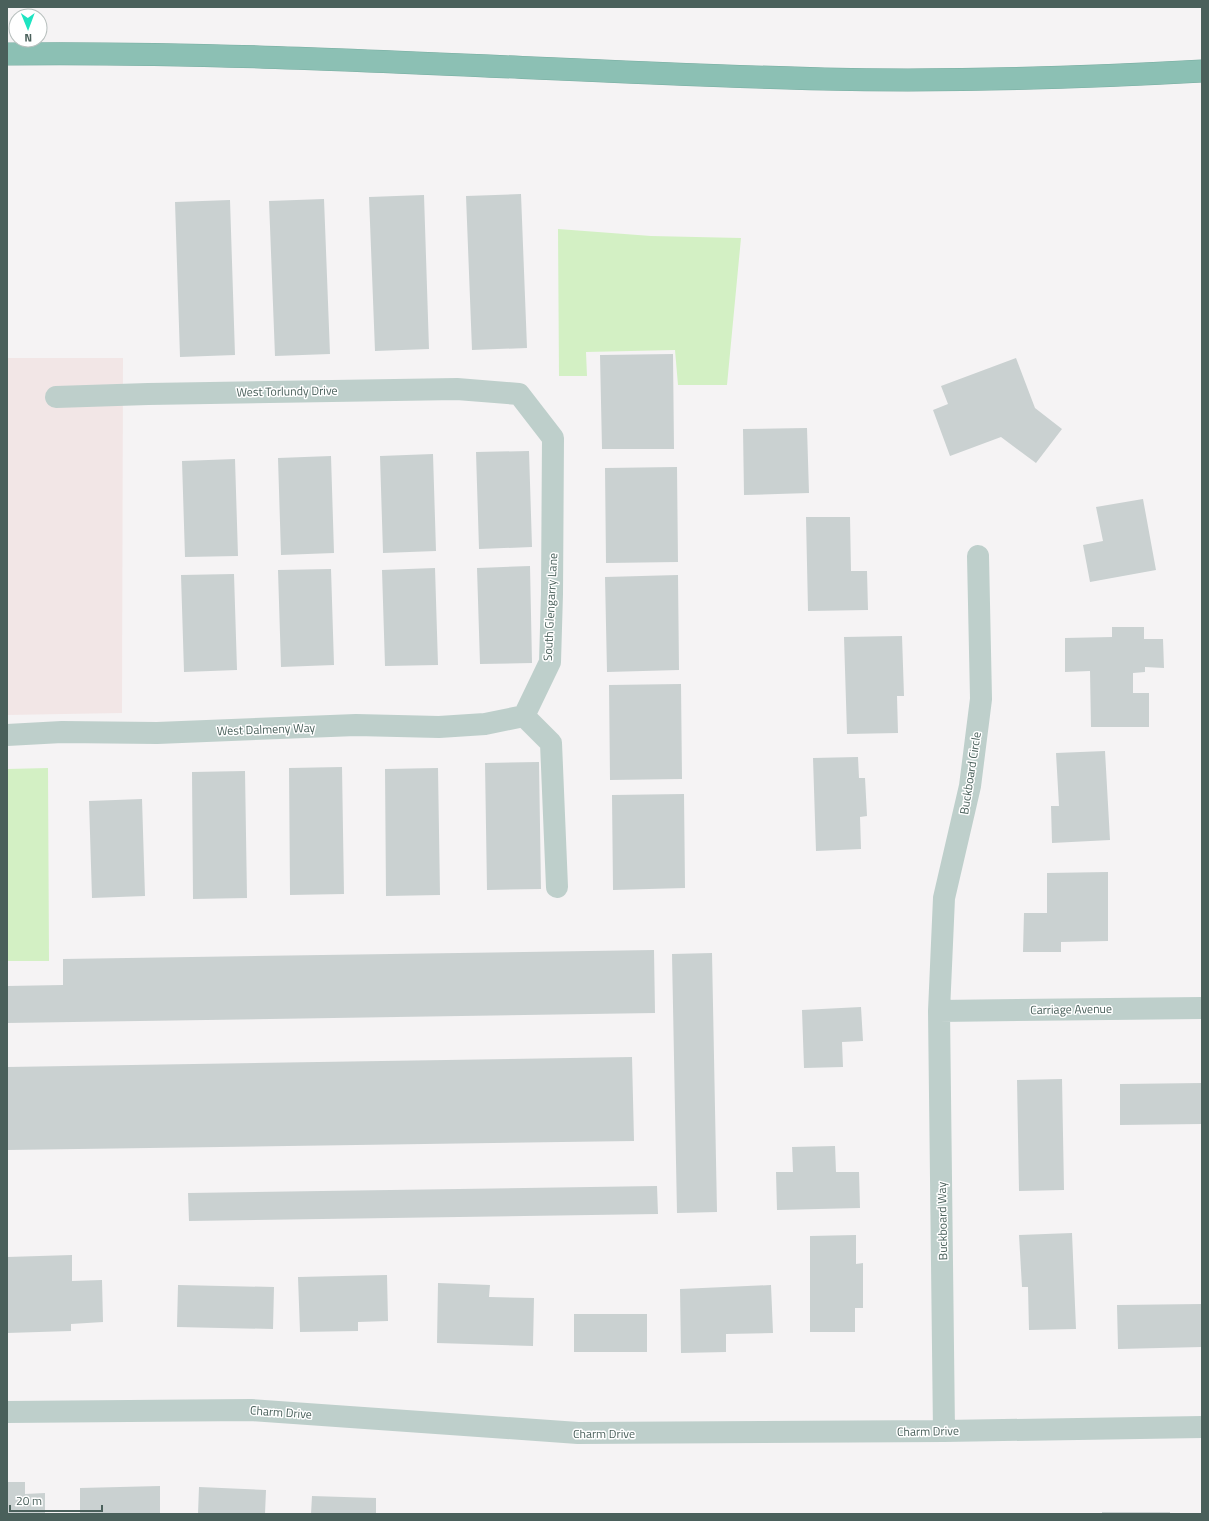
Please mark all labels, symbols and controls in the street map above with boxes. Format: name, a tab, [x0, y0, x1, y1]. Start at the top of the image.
north arrow	[8, 8, 48, 48]
text: N	[24, 30, 32, 46]
street label: West Torlundy Drive	[236, 381, 338, 401]
street label: South Glengarry Lane	[538, 552, 562, 662]
street label: West Dalmeny Way	[216, 718, 316, 740]
street label: Buckboard Circle	[954, 730, 986, 816]
street label: Carriage Avenue	[1030, 999, 1112, 1019]
street label: Buckboard Way	[932, 1181, 952, 1260]
street label: Charm Drive	[249, 1400, 313, 1424]
street label: Charm Drive	[897, 1421, 959, 1441]
street label: Charm Drive	[573, 1424, 635, 1443]
scale bar	[10, 1487, 102, 1513]
text: 20 m	[16, 1491, 42, 1510]

